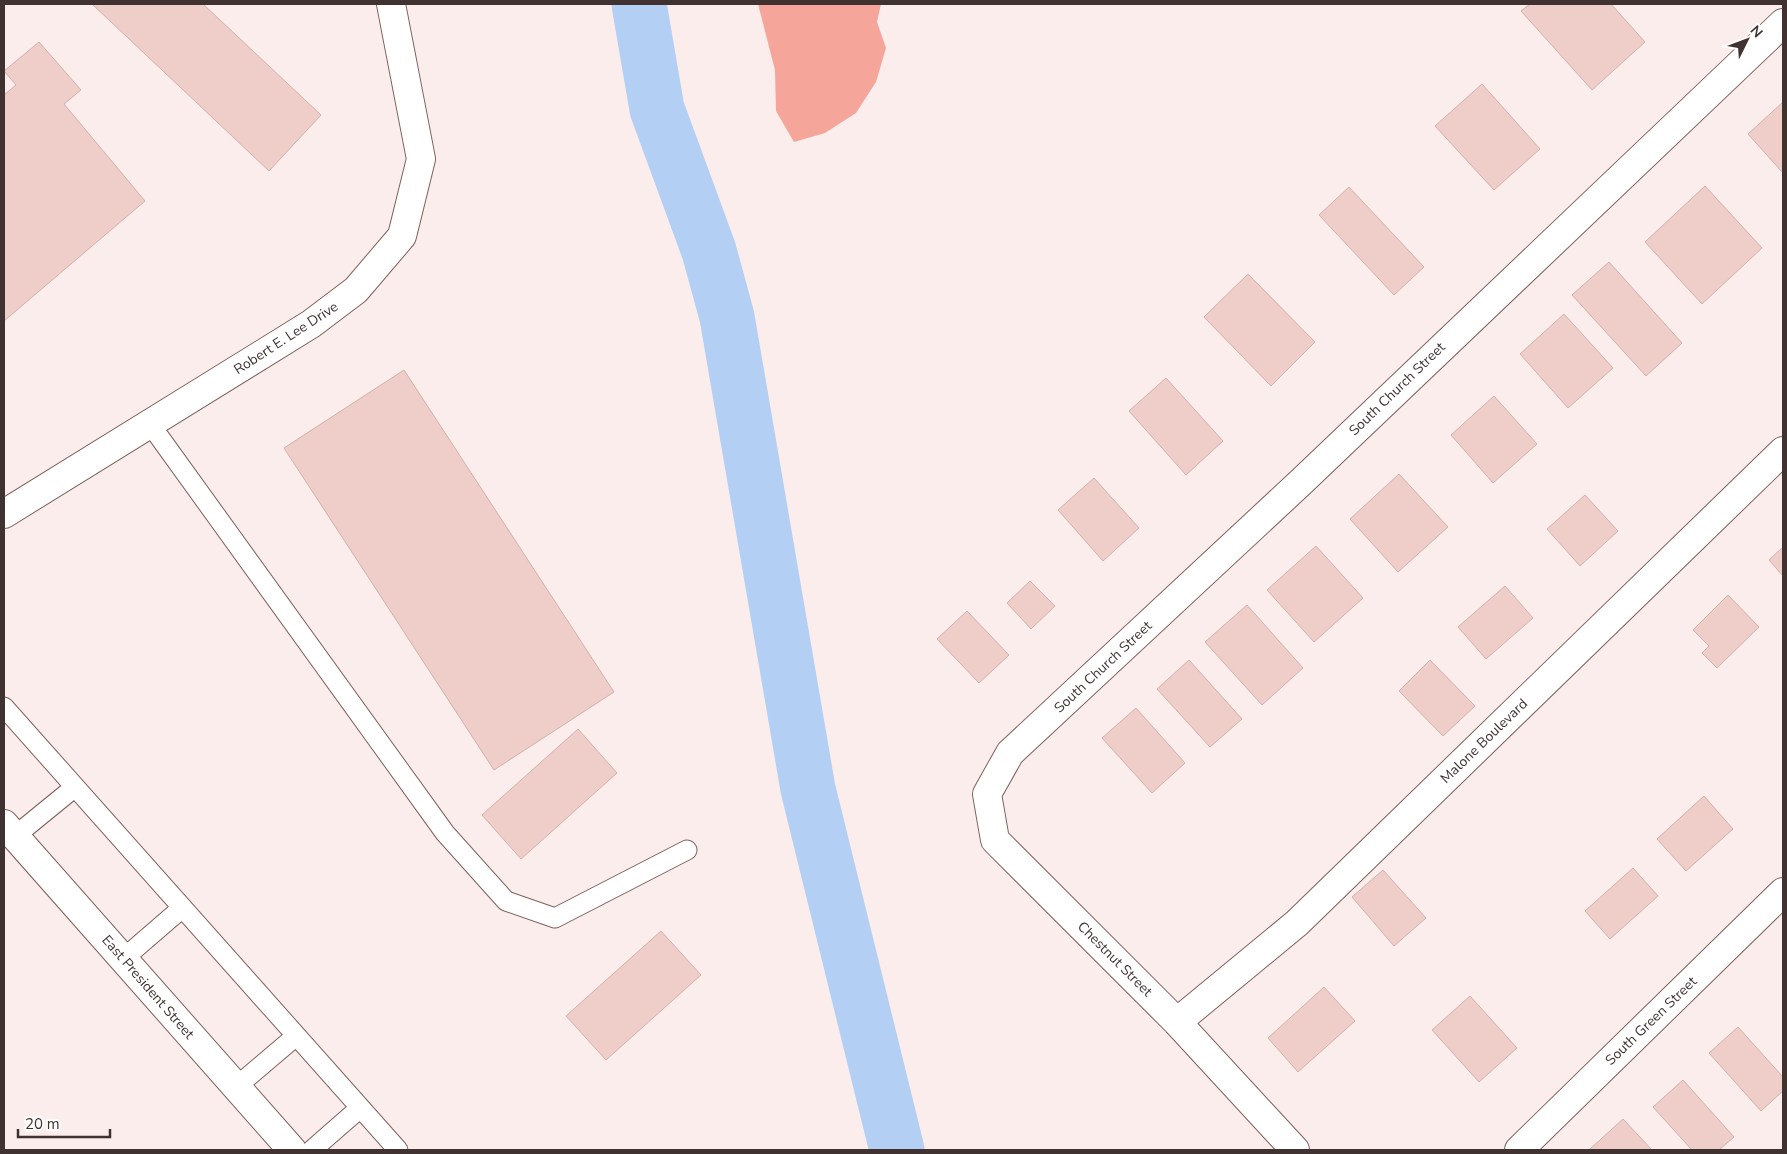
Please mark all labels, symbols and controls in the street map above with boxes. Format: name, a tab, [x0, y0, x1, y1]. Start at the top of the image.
north arrow	[1722, 15, 1772, 65]
text: N	[1746, 21, 1767, 42]
street label: Robert E. Lee Drive	[230, 297, 342, 379]
street label: South Church Street	[1345, 338, 1449, 440]
street label: South Church Street	[1050, 617, 1156, 717]
street label: Malone Boulevard	[1436, 694, 1532, 788]
street label: Chestnut Street	[1073, 917, 1157, 1001]
street label: East President Street	[98, 931, 199, 1043]
street label: South Green Street	[1601, 972, 1701, 1070]
scale bar	[18, 1106, 110, 1138]
text: 20 m	[25, 1114, 60, 1134]

